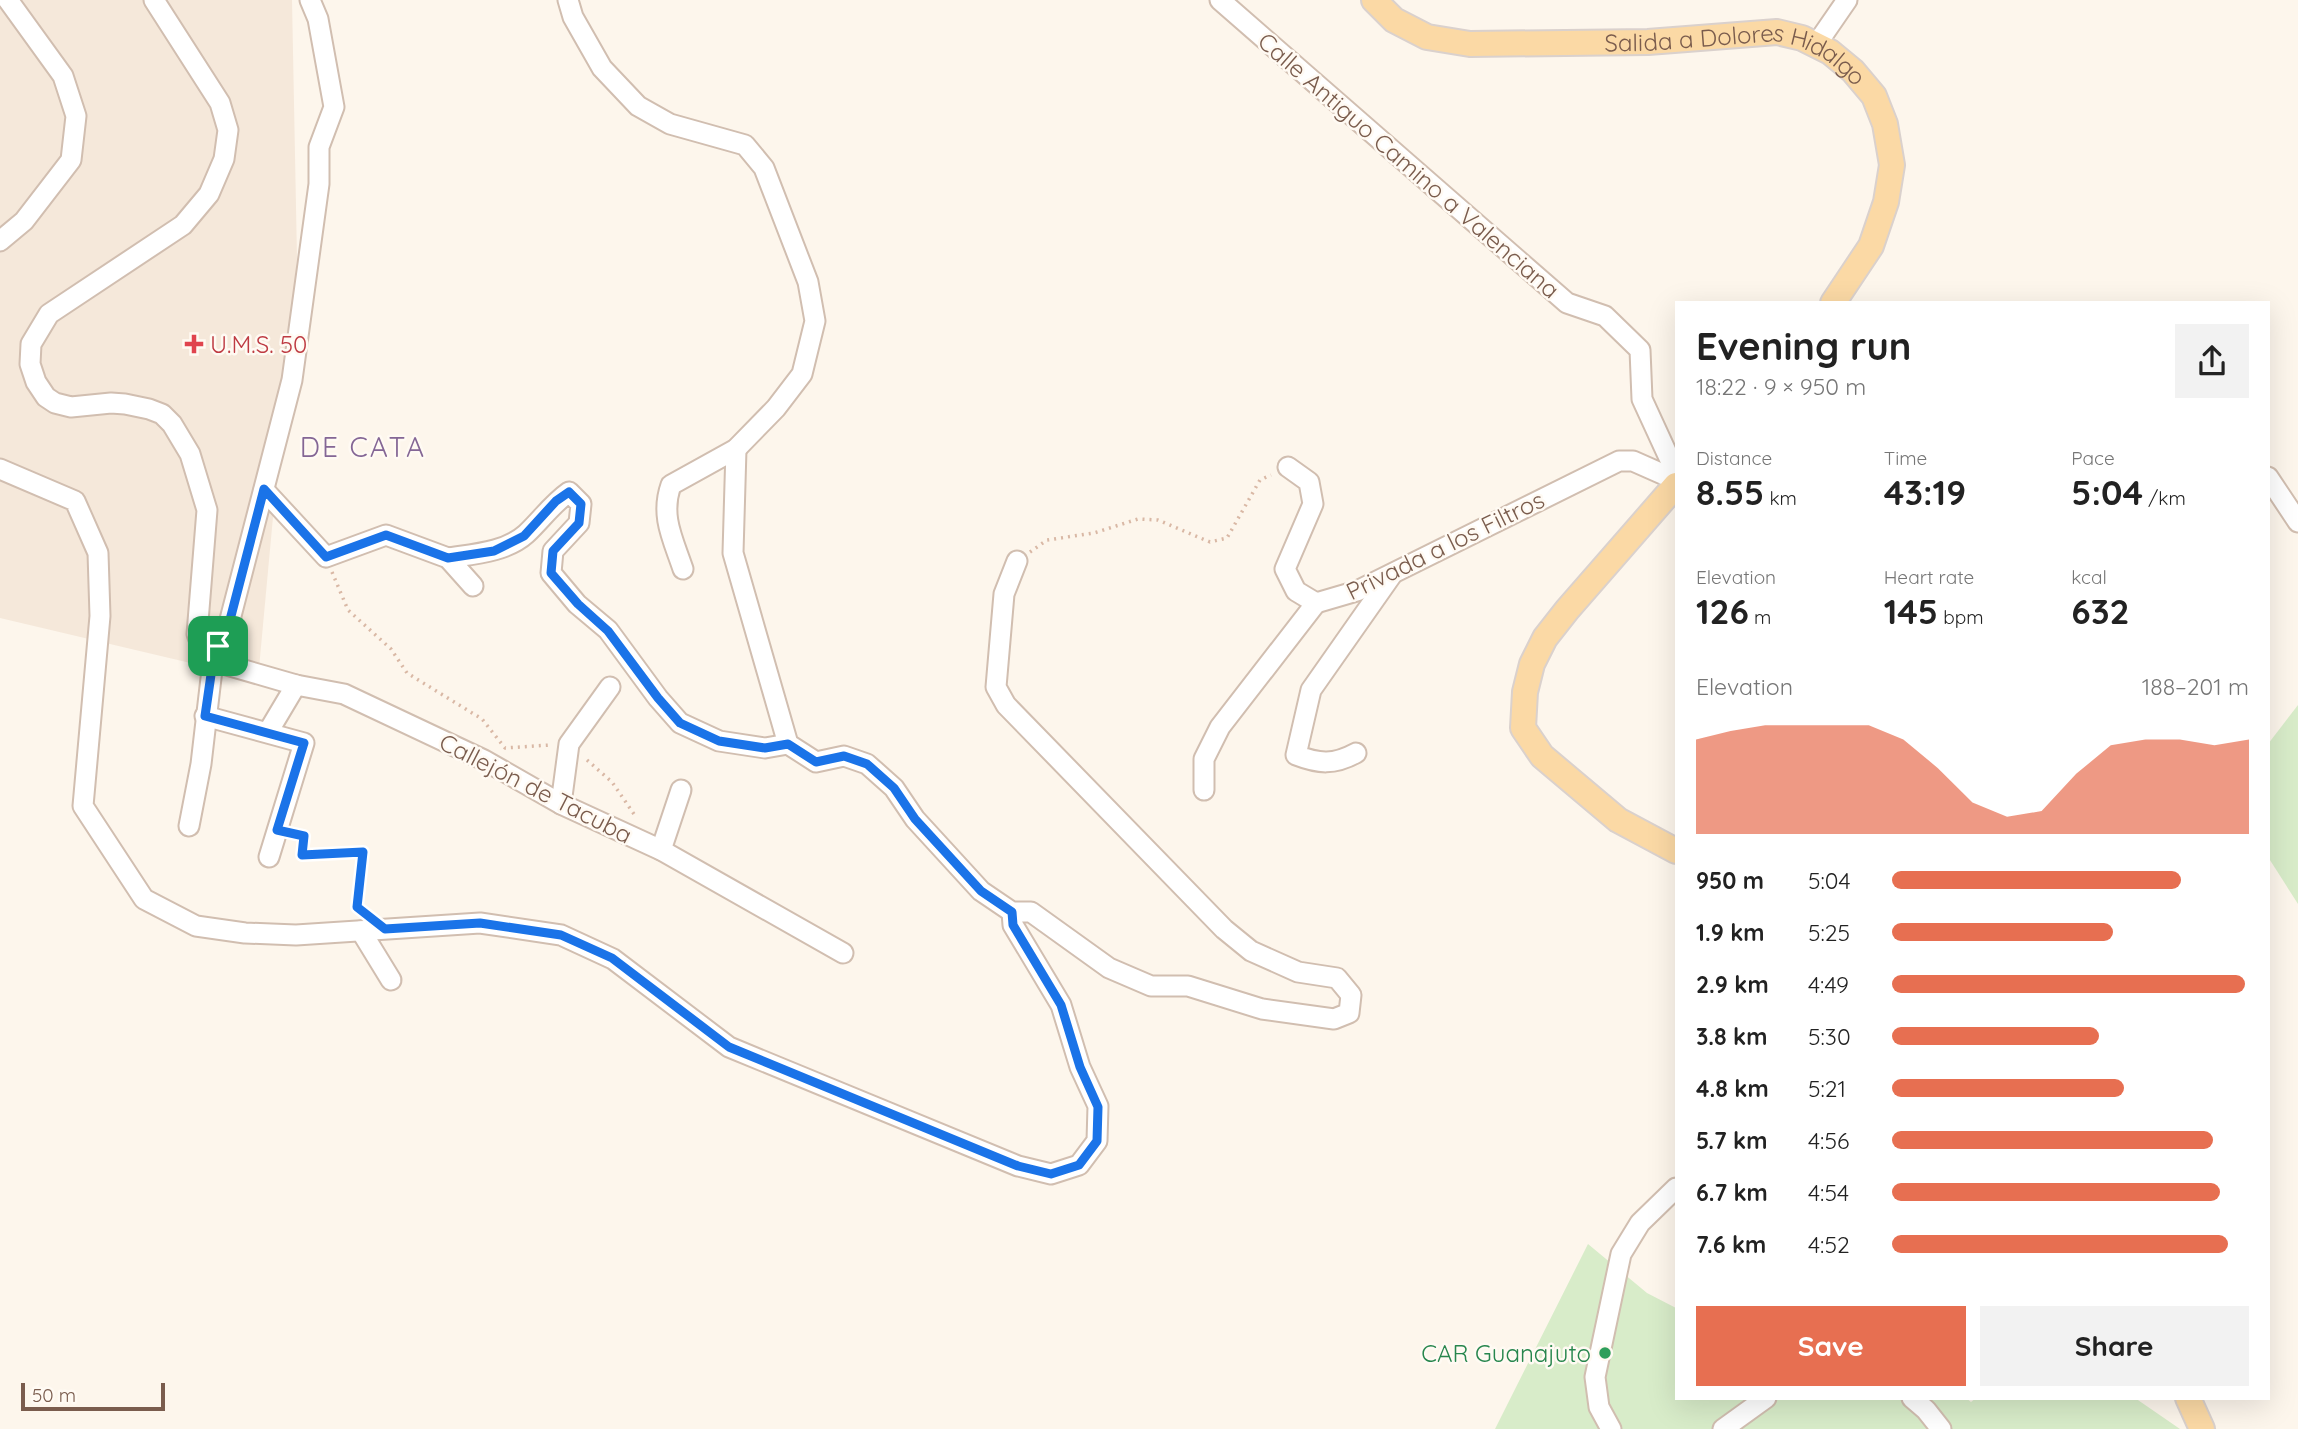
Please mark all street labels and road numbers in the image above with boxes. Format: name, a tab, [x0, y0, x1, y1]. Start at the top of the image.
street label: Salida a Dolores Hidalgo	[1604, 17, 1873, 91]
street label: Calle Antiguo Camino a Valenciana	[1252, 26, 1566, 304]
street label: Privada a los Filtros	[1341, 484, 1549, 606]
street label: Callejón de Tacuba	[435, 726, 637, 850]

